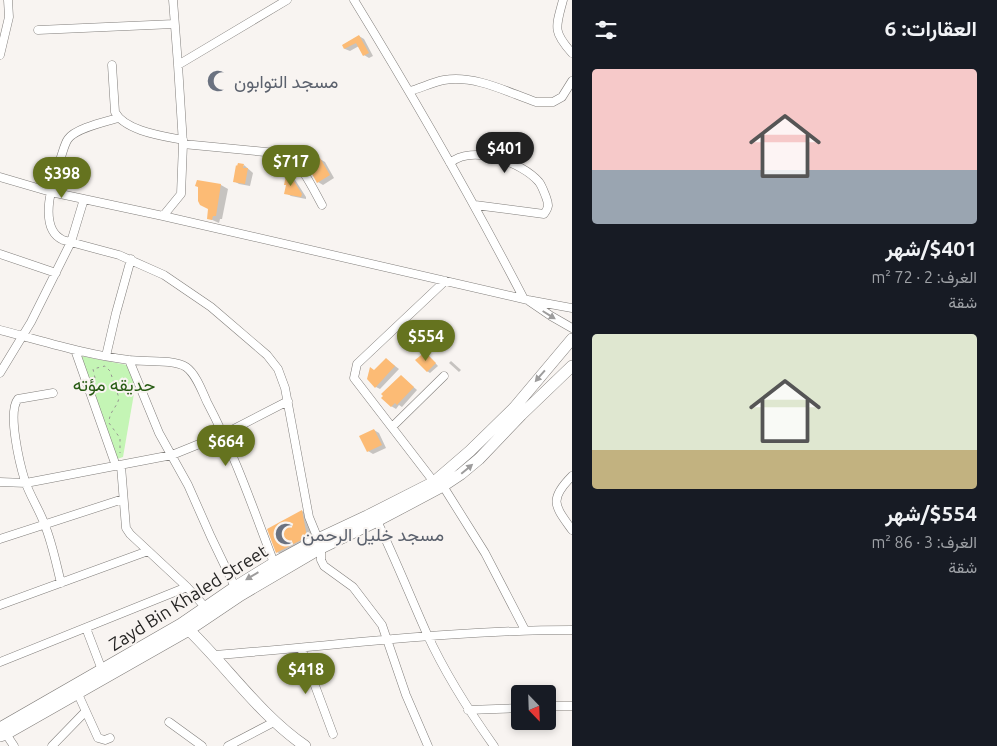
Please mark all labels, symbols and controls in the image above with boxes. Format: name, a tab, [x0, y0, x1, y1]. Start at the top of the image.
icon: filters	[592, 16, 620, 44]
text: العقارات: 6	[885, 16, 977, 40]
mosque icon: مسجد التوابون	[205, 68, 231, 94]
place label: مسجد التوابون	[234, 71, 338, 93]
icon: home	[740, 101, 830, 191]
pin: $401	[475, 132, 535, 174]
text: $401	[487, 139, 523, 157]
pin: $717	[261, 144, 321, 187]
text: $717	[273, 152, 309, 170]
pin: $398	[32, 156, 92, 199]
text: $398	[44, 164, 80, 182]
text: $401/شهر	[885, 236, 977, 260]
text: الغرف: 2 · 72 m²	[871, 268, 977, 286]
text: شقة	[948, 293, 977, 311]
one-way arrow	[543, 310, 556, 319]
pin: $554	[396, 320, 456, 362]
text: $554	[408, 327, 444, 345]
icon: home	[740, 366, 830, 456]
one-way arrow	[535, 370, 546, 383]
park label: حديقه مؤته	[73, 374, 155, 396]
pin: $664	[196, 424, 256, 467]
text: $664	[208, 432, 244, 450]
one-way arrow	[460, 463, 473, 474]
text: $554/شهر	[885, 501, 977, 525]
mosque icon: مسجد خليل الرحمن	[273, 521, 299, 547]
place label: مسجد خليل الرحمن	[302, 524, 444, 546]
text: الغرف: 3 · 86 m²	[871, 533, 977, 551]
street label: Zayd Bin Khaled Street	[105, 540, 271, 654]
text: شقة	[948, 558, 977, 576]
one-way arrow	[246, 572, 259, 581]
pin: $418	[276, 652, 336, 695]
text: $418	[288, 660, 324, 678]
north arrow	[511, 685, 556, 730]
map controls	[511, 685, 556, 730]

